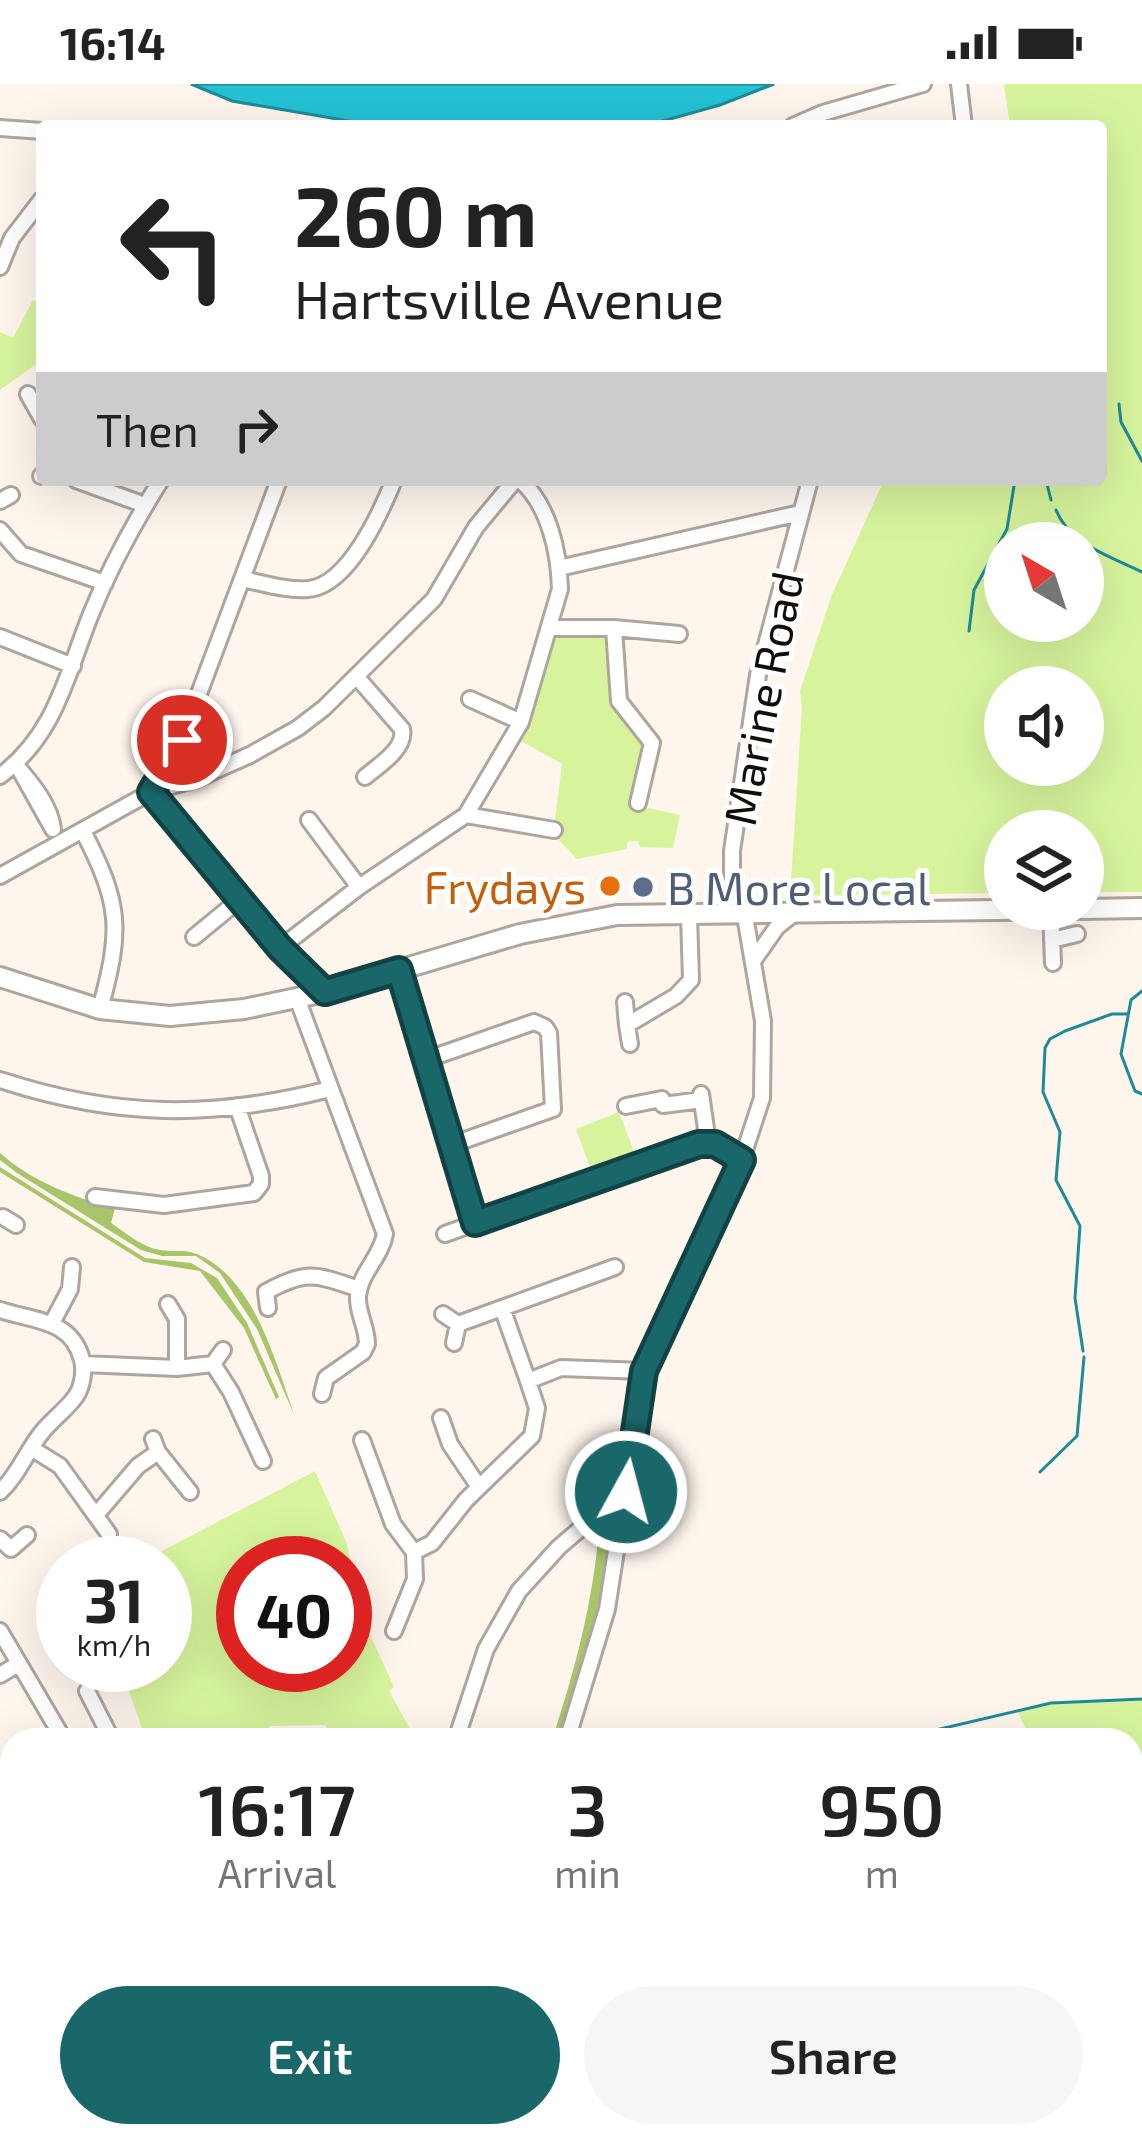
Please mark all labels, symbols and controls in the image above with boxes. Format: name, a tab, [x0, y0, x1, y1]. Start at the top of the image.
text: 16:14	[60, 15, 166, 69]
text: 260 m	[294, 163, 538, 264]
icon: left	[96, 168, 252, 324]
text: Hartsville Avenue	[294, 265, 724, 330]
icon: right	[223, 396, 289, 462]
text: Then	[96, 402, 199, 456]
north arrow	[984, 522, 1104, 642]
map controls	[984, 522, 1104, 930]
street label: Marine Road	[711, 567, 813, 829]
button: sound	[984, 666, 1104, 786]
pin	[131, 689, 233, 791]
icon: arrive	[149, 707, 215, 773]
button: layers	[984, 810, 1104, 930]
place label: Frydays	[424, 859, 586, 913]
place label: B More Local	[667, 860, 930, 914]
marker: Frydays	[597, 873, 623, 899]
marker: B More Local	[630, 874, 656, 900]
position arrow	[563, 1429, 689, 1555]
speed limit sign: 40	[216, 1536, 372, 1692]
text: 31	[84, 1563, 144, 1635]
text: km/h	[77, 1626, 151, 1662]
text: 16:17	[198, 1764, 356, 1850]
text: 3	[567, 1764, 608, 1850]
text: 950	[819, 1764, 945, 1850]
text: Arrival	[218, 1849, 336, 1896]
text: min	[554, 1849, 621, 1896]
text: m	[865, 1849, 899, 1896]
button: Exit	[60, 1986, 560, 2124]
button: Share	[584, 1986, 1083, 2124]

